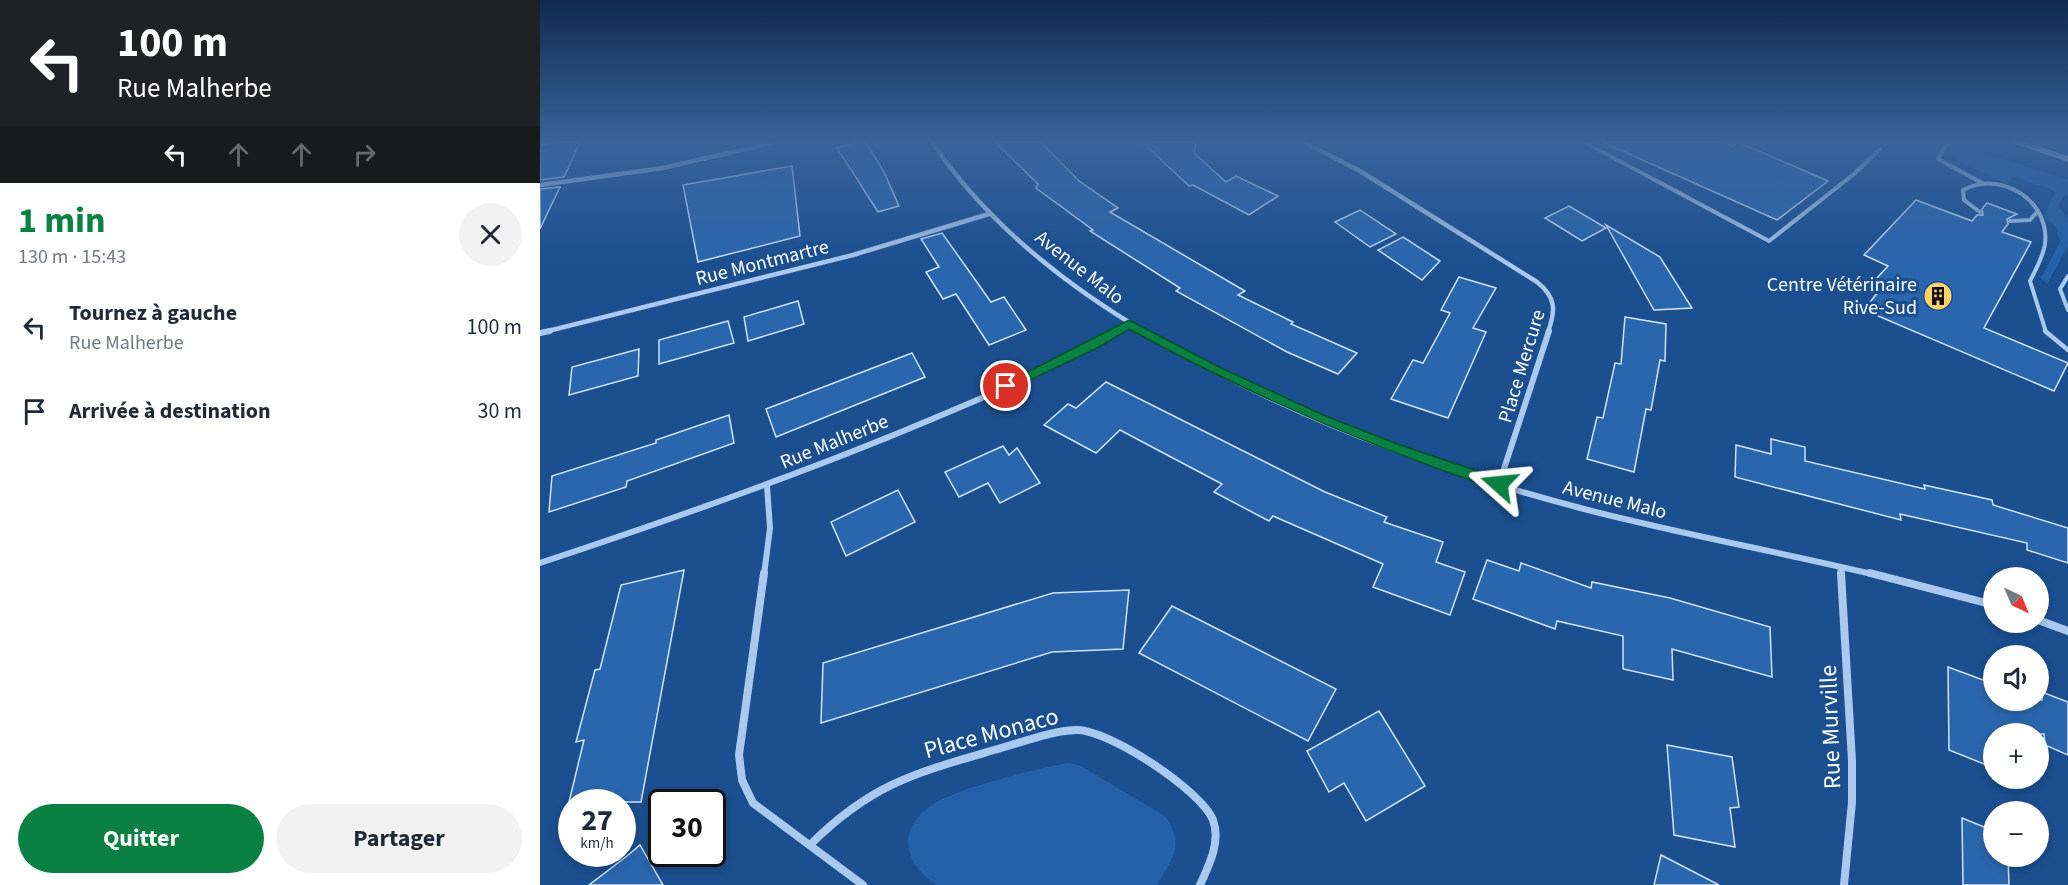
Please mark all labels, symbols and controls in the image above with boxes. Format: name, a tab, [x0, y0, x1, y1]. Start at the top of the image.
text: 100 m	[117, 13, 228, 73]
icon: left	[18, 24, 96, 102]
text: Rue Malherbe	[117, 69, 272, 108]
icon: left	[159, 138, 192, 171]
icon: ahead	[222, 138, 255, 171]
icon: ahead	[285, 138, 318, 171]
icon: right	[348, 138, 381, 171]
text: 1 min	[18, 195, 106, 246]
button: close	[459, 203, 522, 266]
street label: Avenue Malo	[1029, 224, 1130, 312]
street label: Rue Montmartre	[693, 233, 832, 293]
text: 130 m · 15:43	[18, 243, 126, 271]
place label: Centre Vétérinaire Rive-Sud	[1767, 271, 1917, 322]
building icon: Centre Vétérinaire Rive-Sud	[1922, 280, 1954, 312]
text: Tournez à gauche	[69, 297, 237, 329]
street label: Place Mercure	[1491, 306, 1552, 426]
icon: left	[18, 311, 51, 344]
text: 100 m	[467, 311, 522, 343]
text: Rue Malherbe	[69, 329, 184, 357]
pin	[980, 360, 1031, 411]
icon: arrive	[989, 369, 1022, 402]
icon: arrive	[18, 395, 51, 428]
text: Arrivée à destination	[69, 395, 271, 427]
text: 30 m	[477, 395, 522, 427]
street label: Rue Malherbe	[776, 407, 893, 476]
position arrow	[1467, 452, 1531, 516]
street label: Avenue Malo	[1560, 474, 1670, 526]
north arrow	[1983, 567, 2049, 633]
map controls	[1983, 567, 2049, 867]
button: sound	[1983, 645, 2049, 711]
street label: Rue Murville	[1811, 664, 1850, 790]
street label: Place Monaco	[920, 699, 1062, 768]
button: +	[1983, 723, 2049, 789]
speed limit sign: 30	[648, 789, 726, 867]
text: 27	[581, 799, 613, 842]
button: −	[1983, 801, 2049, 867]
button: Quitter	[18, 804, 264, 873]
button: Partager	[276, 804, 522, 873]
text: km/h	[580, 833, 614, 854]

